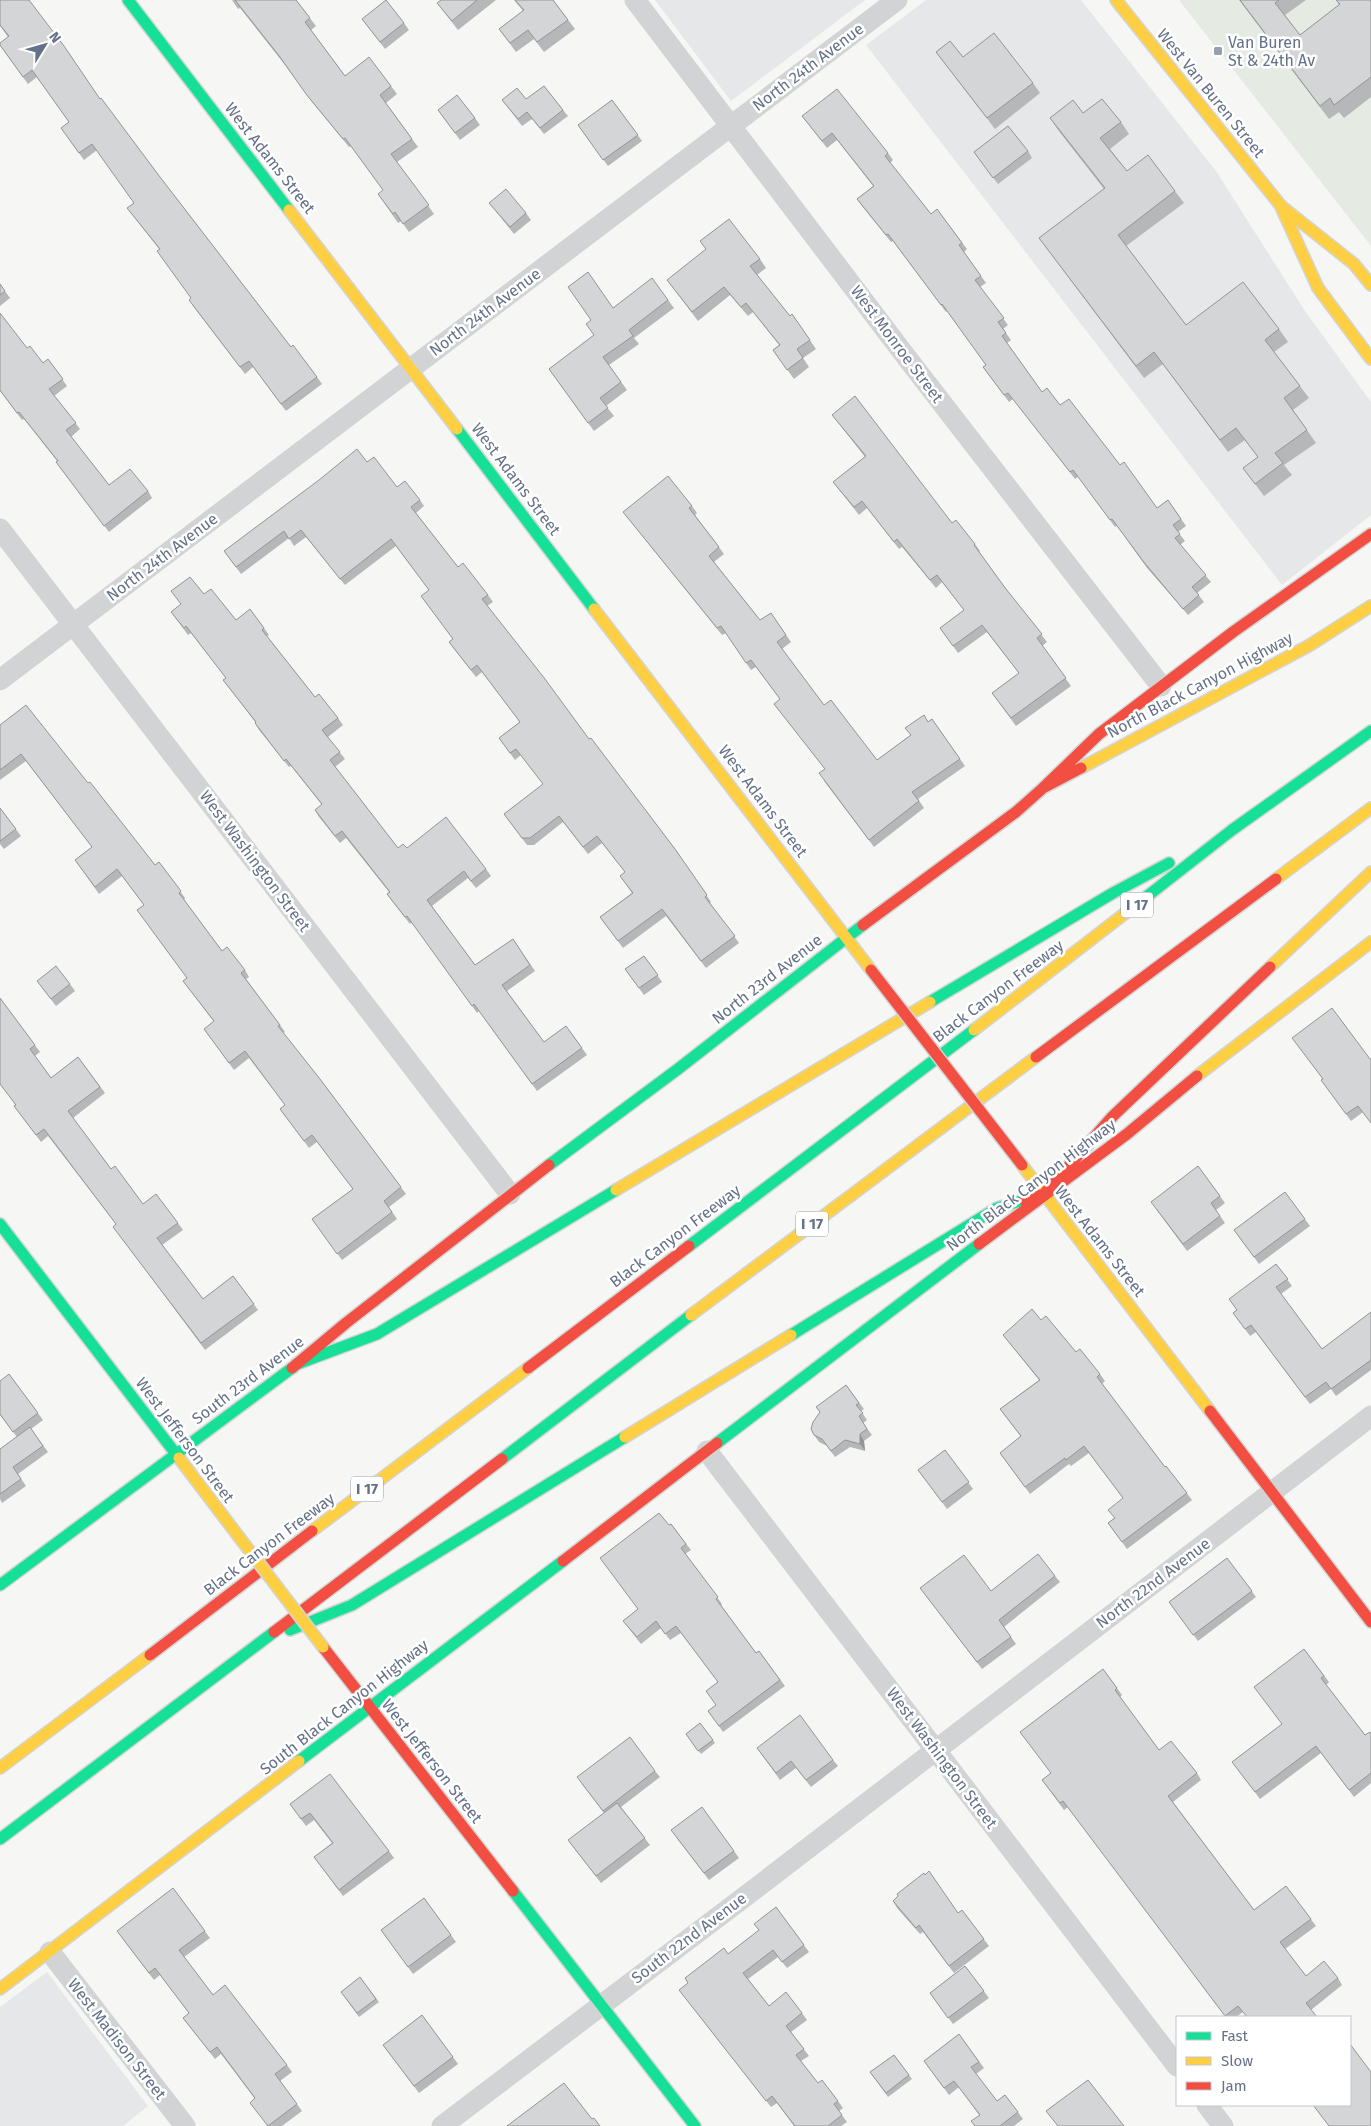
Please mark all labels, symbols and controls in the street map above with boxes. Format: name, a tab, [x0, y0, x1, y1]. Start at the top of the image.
street label: North 24th Avenue	[749, 19, 867, 115]
north arrow	[20, 20, 70, 70]
street label: West Van Buren Street	[1153, 25, 1269, 161]
text: N	[45, 29, 65, 46]
place label: Van Buren St & 24th Av	[1228, 33, 1315, 70]
marker: Van Buren St & 24th Av	[1212, 45, 1224, 57]
street label: West Adams Street	[221, 99, 319, 217]
street label: North 24th Avenue	[426, 264, 544, 360]
street label: West Monroe Street	[847, 282, 947, 407]
street label: West Adams Street	[468, 419, 565, 539]
street label: North 24th Avenue	[103, 509, 221, 605]
street label: North Black Canyon Highway	[1104, 628, 1296, 742]
street label: West Adams Street	[715, 741, 812, 861]
street label: West Washington Street	[196, 787, 314, 935]
road number: I 17	[1121, 892, 1153, 918]
street label: North 23rd Avenue	[708, 930, 826, 1028]
street label: Black Canyon Freeway	[929, 936, 1067, 1046]
street label: North Black Canyon Highway	[943, 1115, 1120, 1255]
street label: Black Canyon Freeway	[606, 1181, 744, 1291]
street label: West Adams Street	[1051, 1182, 1149, 1300]
road number: I 17	[796, 1212, 828, 1236]
street label: South 23rd Avenue	[188, 1332, 308, 1428]
street label: West Jefferson Street	[132, 1374, 238, 1507]
road number: I 17	[351, 1476, 383, 1502]
street label: Black Canyon Freeway	[200, 1489, 338, 1599]
street label: North 22nd Avenue	[1092, 1534, 1214, 1632]
street label: South Black Canyon Highway	[256, 1635, 432, 1779]
street label: West Washington Street	[883, 1684, 1001, 1832]
street label: West Jefferson Street	[378, 1695, 486, 1827]
street label: South 22nd Avenue	[628, 1889, 750, 1987]
street label: West Madison Street	[64, 1975, 170, 2103]
legend	[1176, 2016, 1351, 2106]
text: Fast	[1221, 2027, 1248, 2045]
text: Slow	[1221, 2052, 1253, 2070]
text: Jam	[1221, 2077, 1247, 2095]

